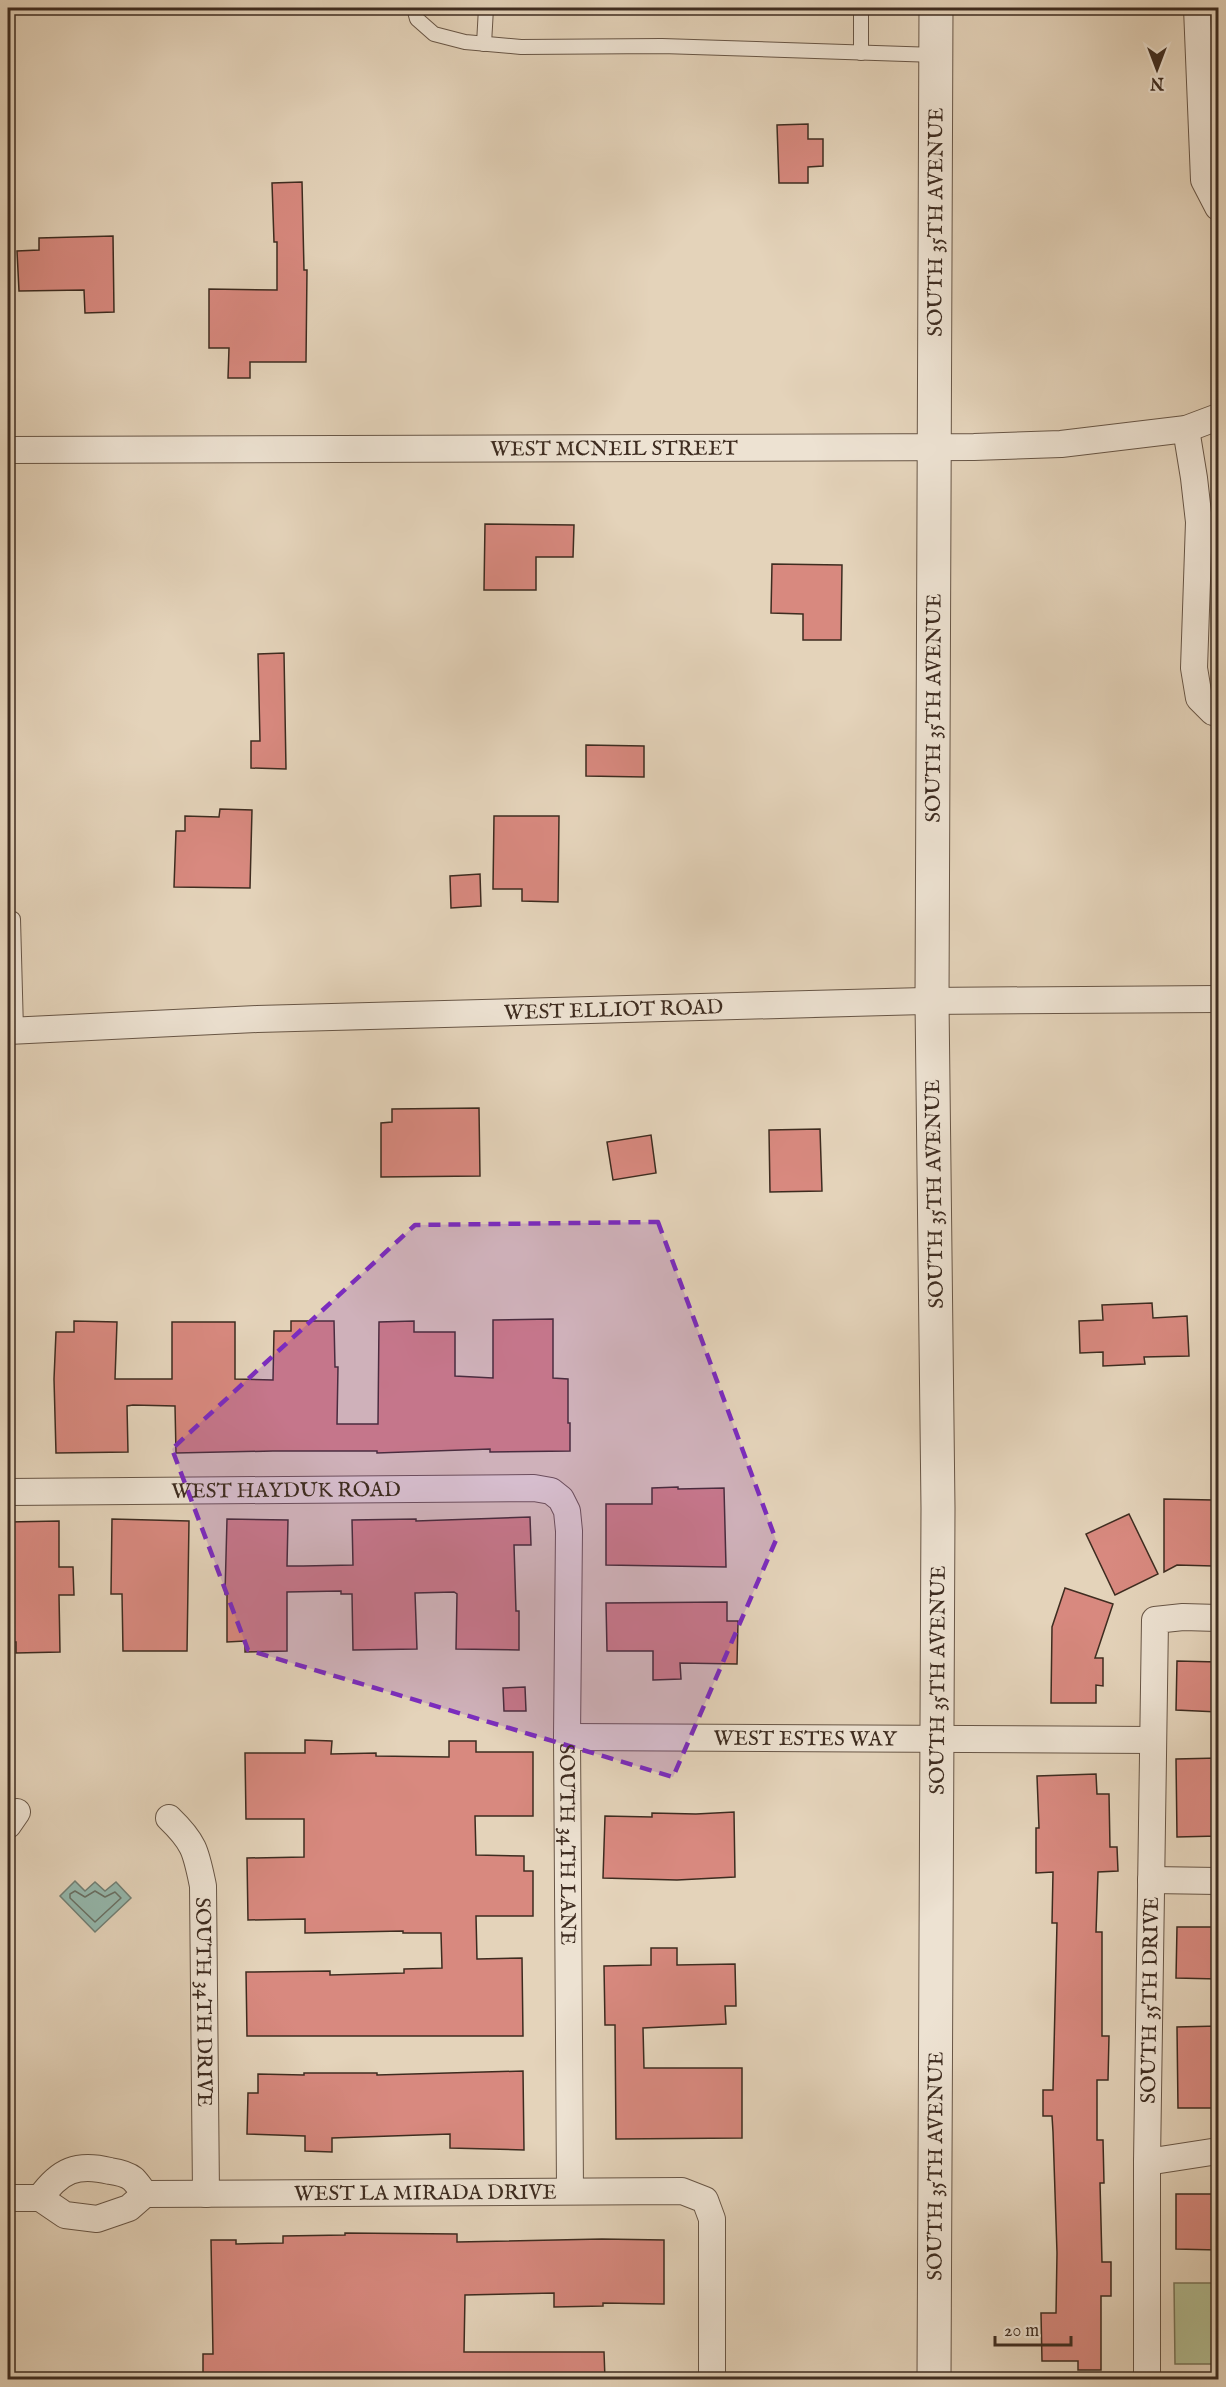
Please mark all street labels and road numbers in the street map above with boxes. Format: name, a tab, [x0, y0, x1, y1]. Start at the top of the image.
street label: SOUTH 35TH AVENUE	[923, 107, 951, 337]
street label: WEST MCNEIL STREET	[490, 436, 739, 464]
street label: SOUTH 35TH AVENUE	[921, 593, 949, 823]
street label: WEST ELLIOT ROAD	[504, 994, 724, 1027]
street label: SOUTH 35TH AVENUE	[920, 1079, 951, 1309]
street label: WEST HAYDUK ROAD	[171, 1477, 401, 1506]
street label: SOUTH 35TH AVENUE	[925, 1565, 953, 1795]
street label: WEST ESTES WAY	[713, 1726, 898, 1754]
street label: SOUTH 34TH LANE	[552, 1743, 580, 1945]
street label: SOUTH 35TH DRIVE	[1136, 1896, 1166, 2104]
street label: SOUTH 34TH DRIVE	[188, 1897, 217, 2107]
street label: SOUTH 35TH AVENUE	[922, 2051, 951, 2281]
street label: WEST LA MIRADA DRIVE	[294, 2180, 557, 2208]

